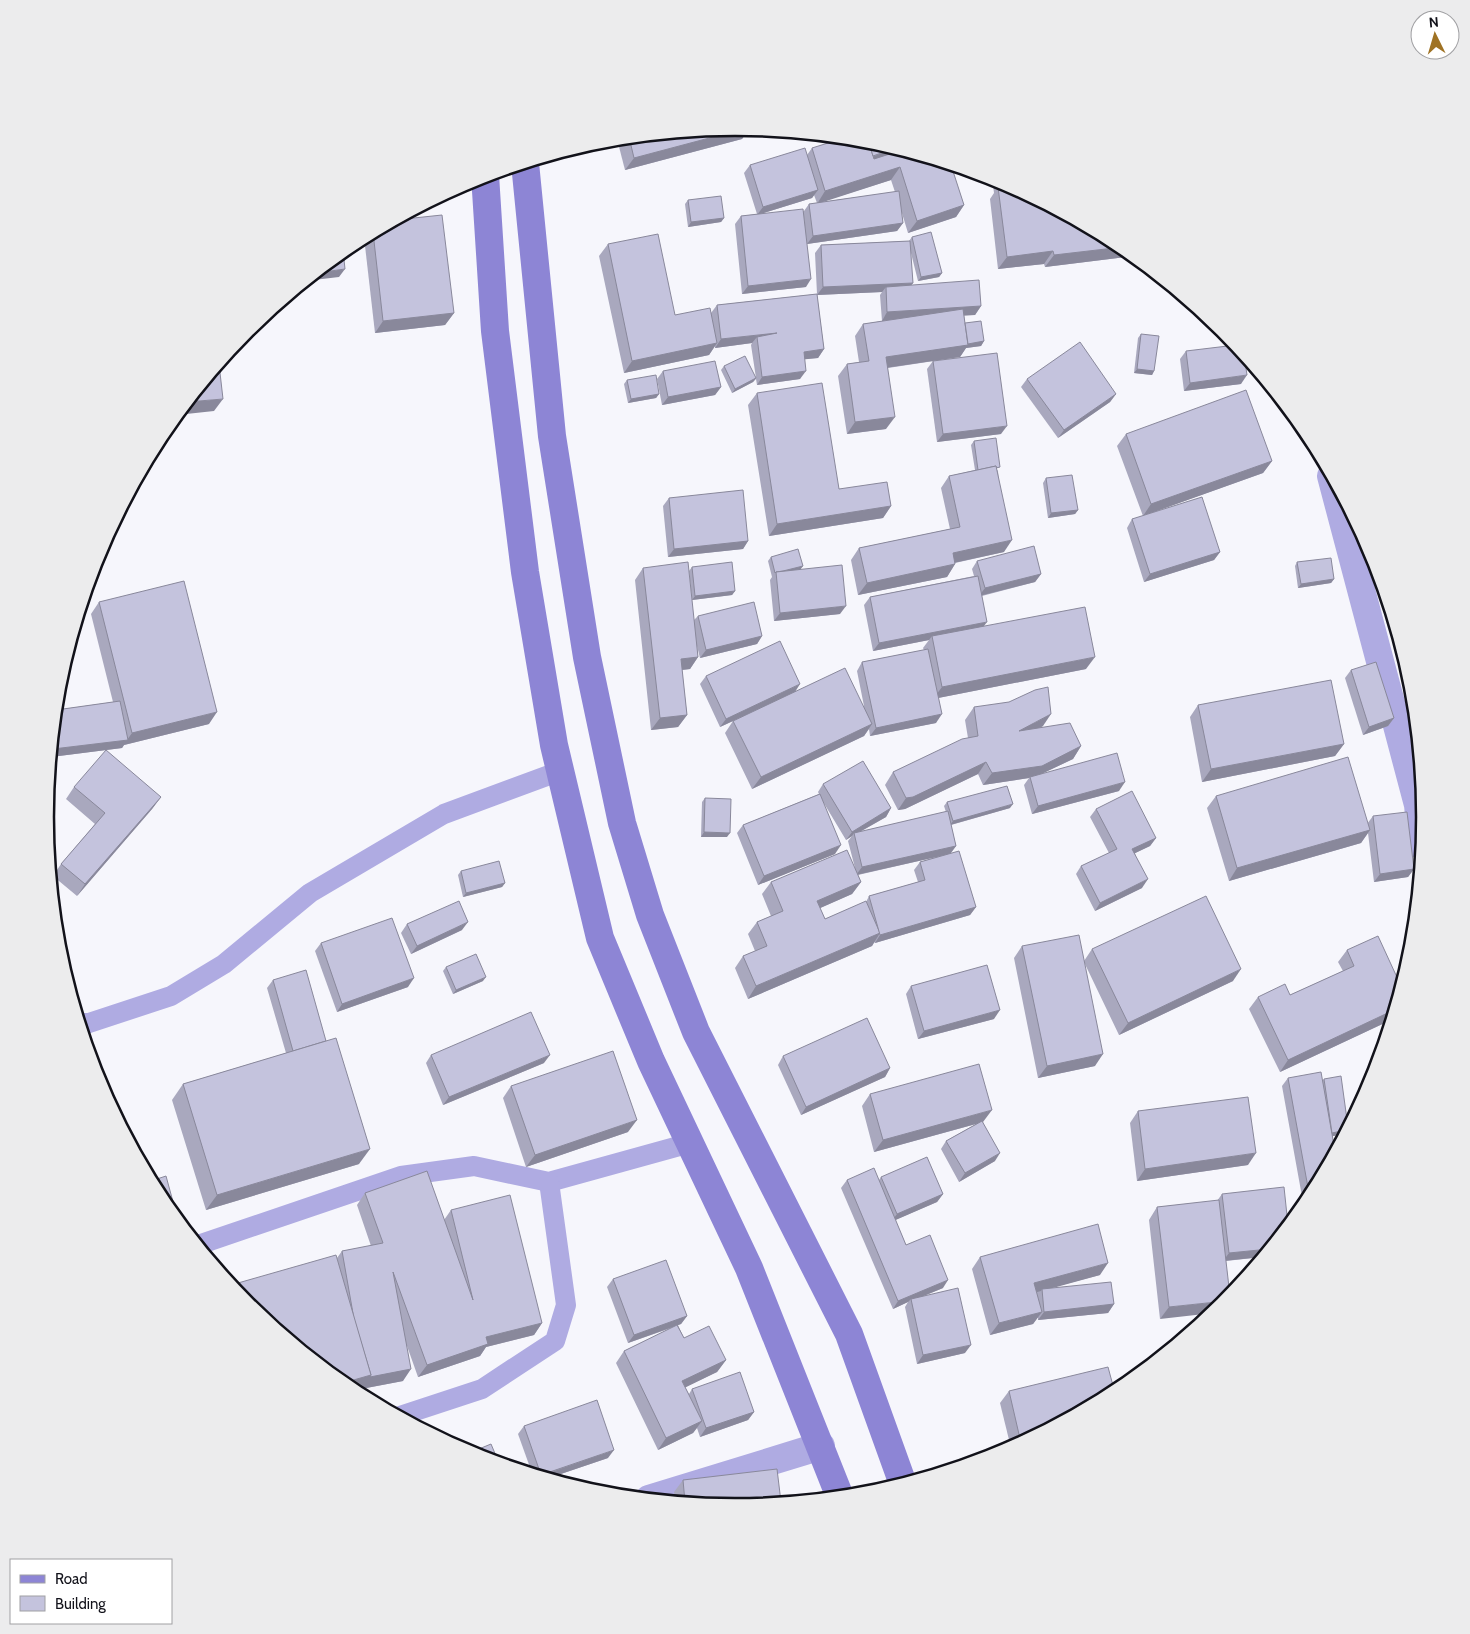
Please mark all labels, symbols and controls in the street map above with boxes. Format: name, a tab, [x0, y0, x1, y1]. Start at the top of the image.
north arrow	[1410, 10, 1460, 60]
text: N	[1428, 13, 1440, 31]
legend	[10, 1559, 172, 1624]
text: Road	[55, 1570, 88, 1588]
text: Building	[55, 1595, 106, 1613]

